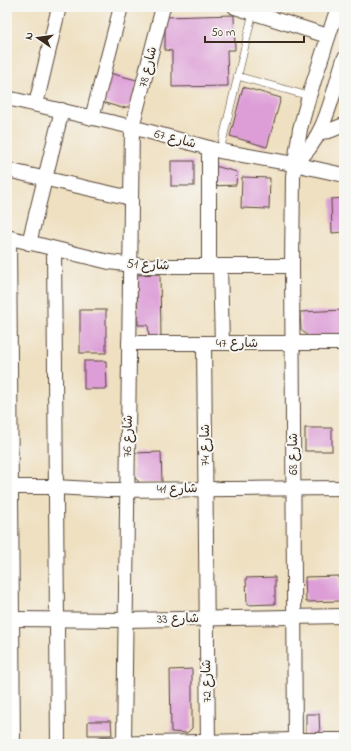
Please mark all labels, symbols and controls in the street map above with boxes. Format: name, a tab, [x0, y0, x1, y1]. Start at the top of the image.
north arrow	[18, 18, 58, 58]
scale bar	[205, 18, 304, 44]
text: 50 m	[211, 24, 235, 42]
text: N	[21, 31, 38, 41]
street label: شارع 78	[134, 45, 162, 89]
street label: شارع 67	[152, 124, 198, 154]
street label: شارع 51	[126, 254, 170, 276]
street label: شارع 47	[216, 334, 258, 353]
street label: شارع 76	[118, 415, 138, 457]
street label: شارع 74	[196, 424, 215, 466]
street label: شارع 68	[284, 433, 303, 475]
street label: شارع 41	[156, 479, 198, 499]
street label: شارع 33	[157, 609, 199, 629]
street label: شارع 72	[197, 659, 217, 703]

